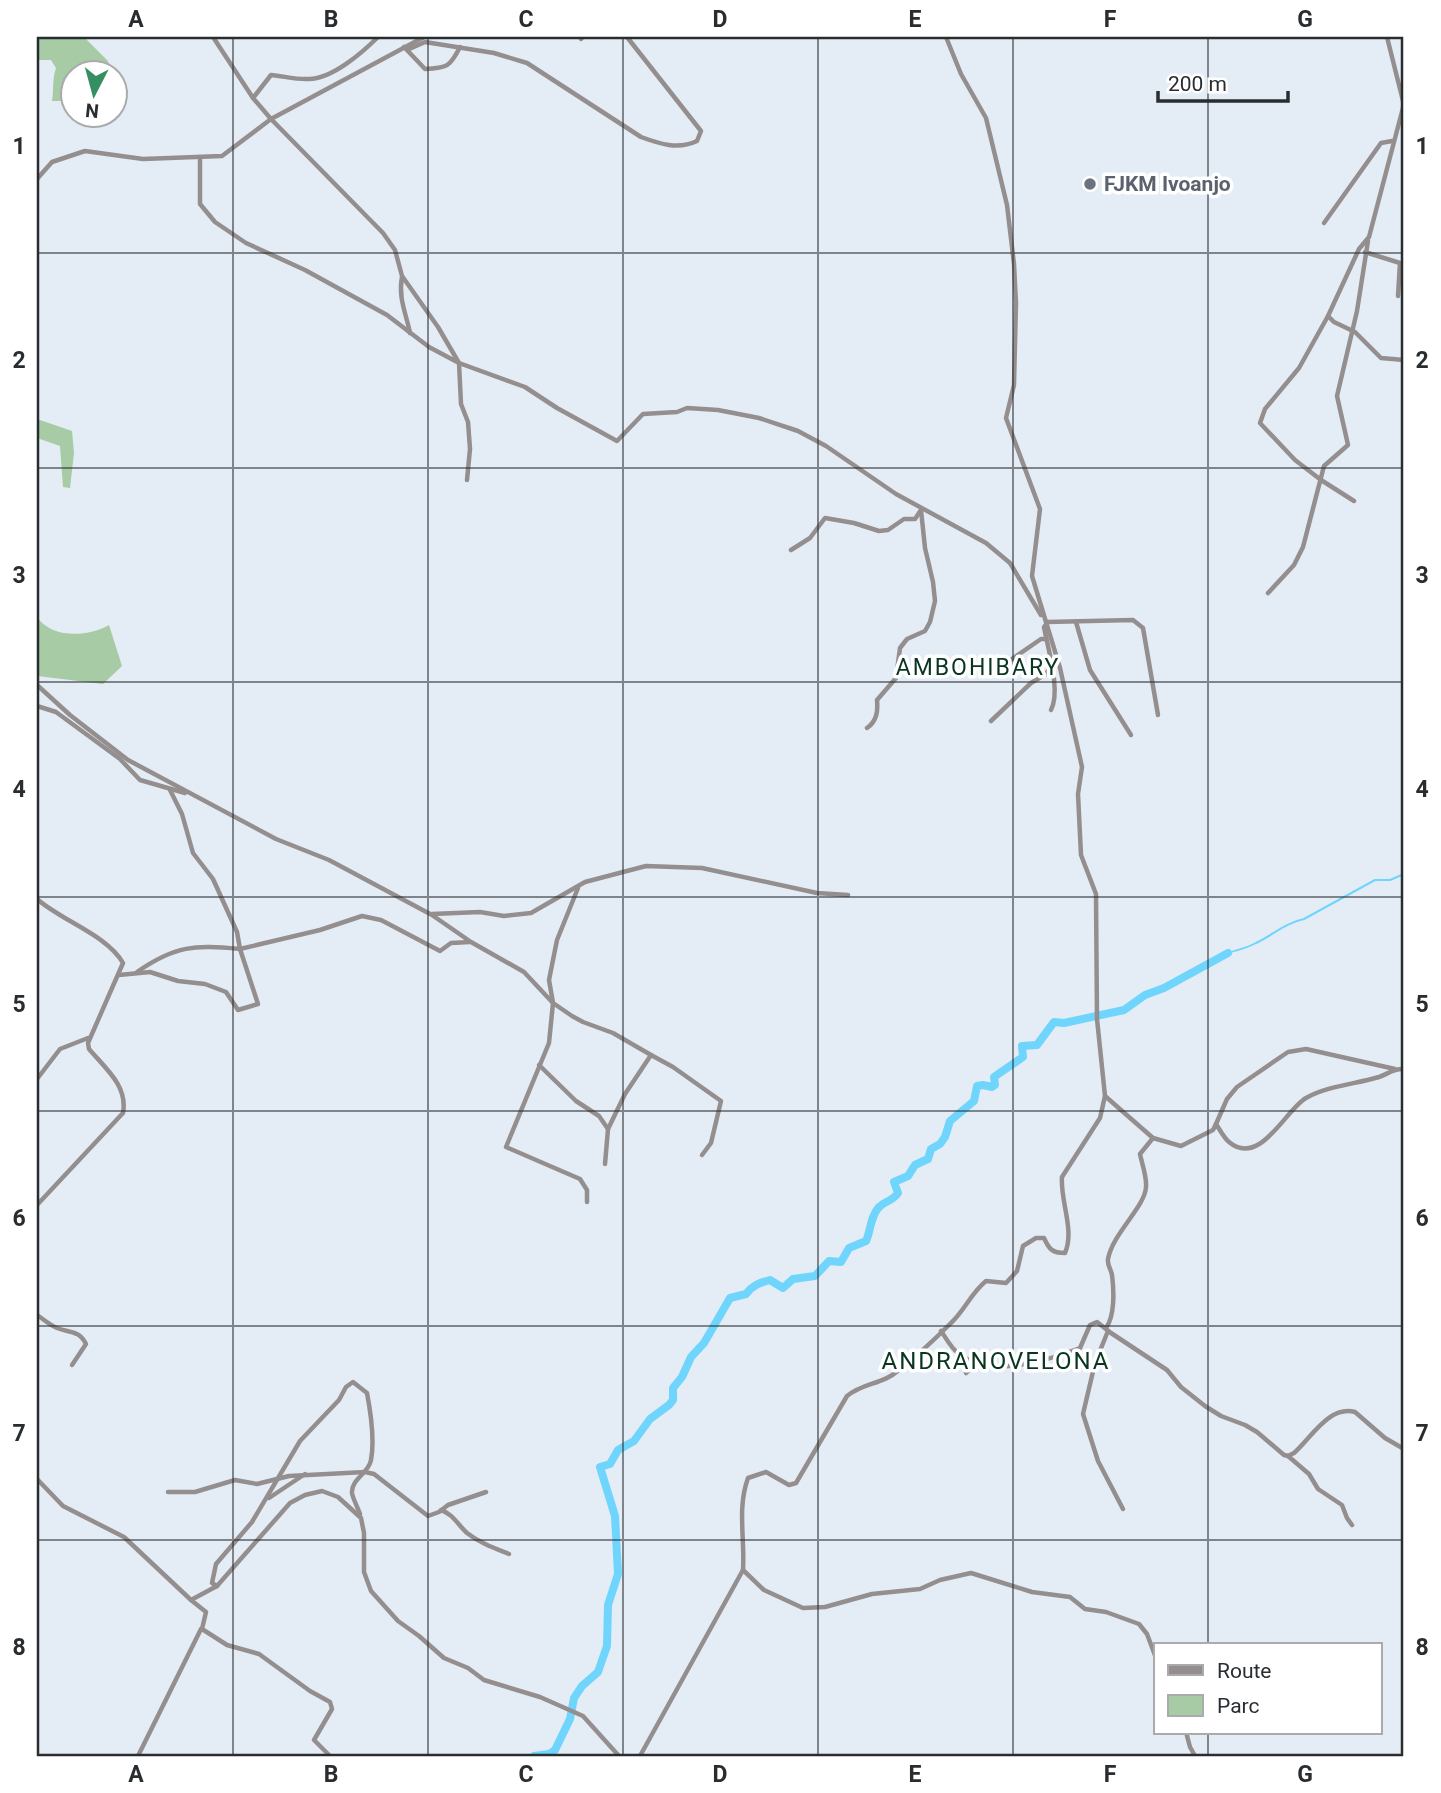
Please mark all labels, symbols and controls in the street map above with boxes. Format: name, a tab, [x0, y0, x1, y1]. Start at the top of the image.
text: A	[128, 6, 144, 33]
text: B	[324, 6, 338, 33]
text: C	[518, 6, 534, 33]
text: D	[713, 6, 727, 33]
text: E	[909, 6, 922, 33]
text: F	[1104, 6, 1117, 33]
text: G	[1297, 6, 1313, 33]
north arrow	[60, 60, 130, 130]
scale bar	[1158, 60, 1287, 104]
text: 200 m	[1168, 72, 1227, 96]
text: N	[84, 98, 100, 123]
text: 1	[12, 133, 26, 160]
text: 1	[1415, 133, 1429, 160]
place label: FJKM Ivoanjo	[1104, 172, 1231, 196]
marker: FJKM Ivoanjo	[1082, 176, 1098, 192]
text: 2	[12, 347, 26, 374]
text: 2	[1415, 347, 1429, 374]
text: 3	[12, 562, 26, 589]
text: 3	[1415, 562, 1429, 589]
district label: AMBOHIBARY	[896, 654, 1060, 681]
text: 4	[12, 776, 26, 803]
text: 4	[1415, 776, 1429, 803]
text: 5	[12, 991, 26, 1018]
text: 5	[1415, 991, 1429, 1018]
text: 6	[12, 1205, 26, 1232]
text: 6	[1415, 1205, 1429, 1232]
district label: ANDRANOVELONA	[882, 1347, 1110, 1375]
text: 7	[12, 1420, 26, 1447]
text: 7	[1415, 1420, 1429, 1447]
text: 8	[12, 1634, 26, 1661]
text: 8	[1415, 1634, 1429, 1661]
legend	[1154, 1643, 1382, 1734]
text: Route	[1217, 1659, 1272, 1683]
text: Parc	[1217, 1694, 1259, 1718]
text: A	[128, 1761, 144, 1788]
text: B	[324, 1761, 338, 1788]
text: C	[518, 1761, 534, 1788]
text: D	[713, 1761, 727, 1788]
text: E	[909, 1761, 922, 1788]
text: F	[1104, 1761, 1117, 1788]
text: G	[1297, 1761, 1313, 1788]

